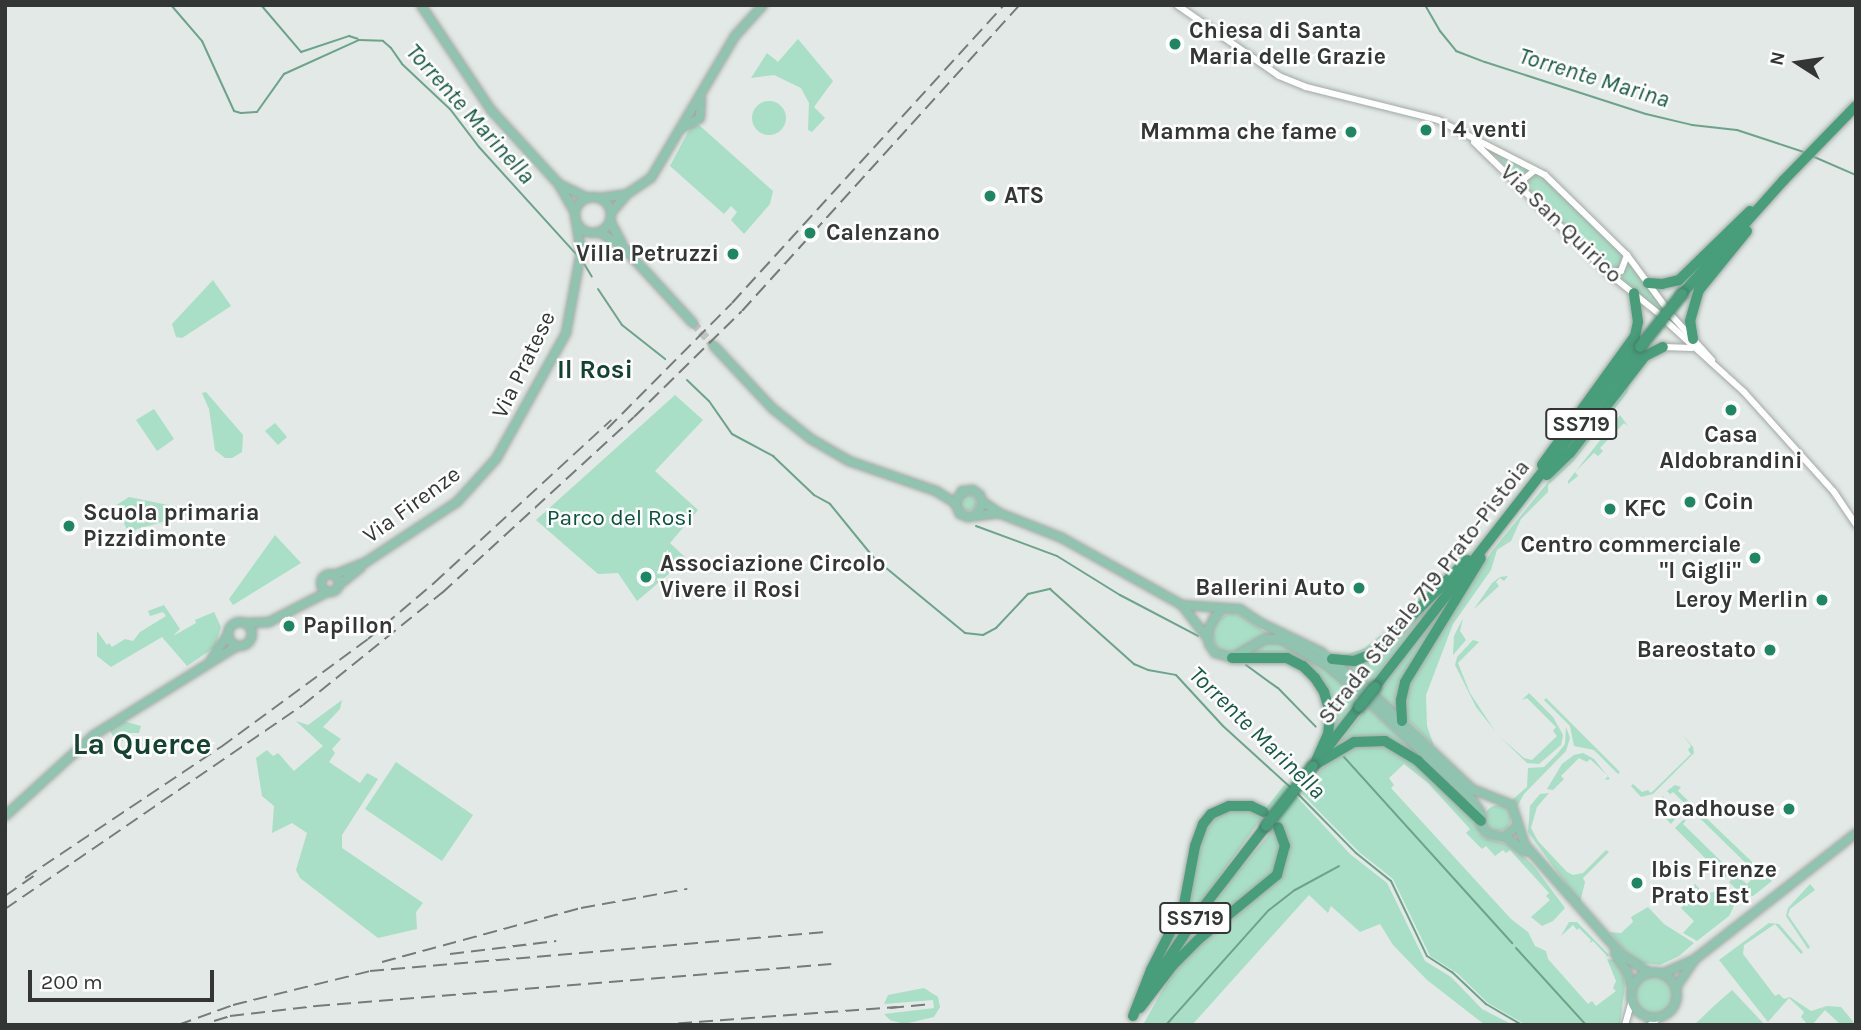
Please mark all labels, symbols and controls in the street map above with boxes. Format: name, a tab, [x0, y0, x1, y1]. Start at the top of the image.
place label: Chiesa di Santa Maria delle Grazie	[1189, 17, 1386, 71]
north arrow	[1763, 28, 1833, 98]
marker: Chiesa di Santa Maria delle Grazie	[1167, 36, 1183, 52]
water label: Torrente Marinella	[399, 38, 541, 190]
water label: Torrente Marina	[1515, 41, 1673, 115]
text: N	[1765, 50, 1790, 68]
place label: I 4 venti	[1440, 116, 1527, 144]
place label: Mamma che fame	[1140, 118, 1337, 146]
marker: I 4 venti	[1418, 122, 1434, 138]
marker: Mamma che fame	[1343, 124, 1359, 140]
street label: Via San Quirico	[1494, 159, 1628, 289]
place label: ATS	[1004, 182, 1044, 210]
marker: ATS	[982, 188, 998, 204]
place label: Calenzano	[826, 219, 940, 247]
marker: Calenzano	[800, 223, 820, 243]
place label: Villa Petruzzi	[576, 240, 719, 268]
marker: Villa Petruzzi	[725, 246, 741, 262]
street label: Via Pratese	[486, 307, 562, 423]
district label: Il Rosi	[557, 354, 633, 386]
marker: Casa Aldobrandini	[1723, 402, 1739, 418]
road number: SS719	[1544, 406, 1618, 442]
place label: Casa Aldobrandini	[1659, 421, 1803, 475]
street label: Strada Statale 719 Prato-Pistoia	[1312, 454, 1536, 730]
street label: Via Firenze	[358, 460, 466, 550]
place label: Coin	[1704, 488, 1753, 516]
marker: Coin	[1682, 494, 1698, 510]
place label: KFC	[1624, 495, 1666, 523]
place label: Scuola primaria Pizzidimonte	[83, 499, 259, 553]
marker: KFC	[1602, 501, 1618, 517]
park label: Parco del Rosi	[547, 504, 693, 532]
marker: Scuola primaria Pizzidimonte	[61, 518, 77, 534]
place label: Centro commerciale "I Gigli"	[1521, 531, 1741, 585]
place label: Associazione Circolo Vivere il Rosi	[660, 550, 885, 604]
marker: Centro commerciale "I Gigli"	[1747, 550, 1763, 566]
marker: Associazione Circolo Vivere il Rosi	[638, 569, 654, 585]
place label: Ballerini Auto	[1195, 574, 1345, 602]
marker: Ballerini Auto	[1351, 580, 1367, 596]
place label: Leroy Merlin	[1675, 586, 1808, 614]
marker: Leroy Merlin	[1814, 592, 1830, 608]
place label: Papillon	[303, 612, 393, 640]
marker: Papillon	[281, 618, 297, 634]
place label: Bareostato	[1637, 636, 1756, 664]
marker: Bareostato	[1762, 642, 1778, 658]
water label: Torrente Marinella	[1183, 660, 1331, 806]
district label: La Querce	[73, 726, 211, 762]
place label: Roadhouse	[1654, 795, 1775, 823]
marker: Roadhouse	[1781, 801, 1797, 817]
place label: Ibis Firenze Prato Est	[1651, 856, 1777, 910]
marker: Ibis Firenze Prato Est	[1629, 875, 1645, 891]
road number: SS719	[1158, 900, 1232, 936]
scale bar	[32, 956, 217, 1000]
text: 200 m	[41, 970, 103, 994]

